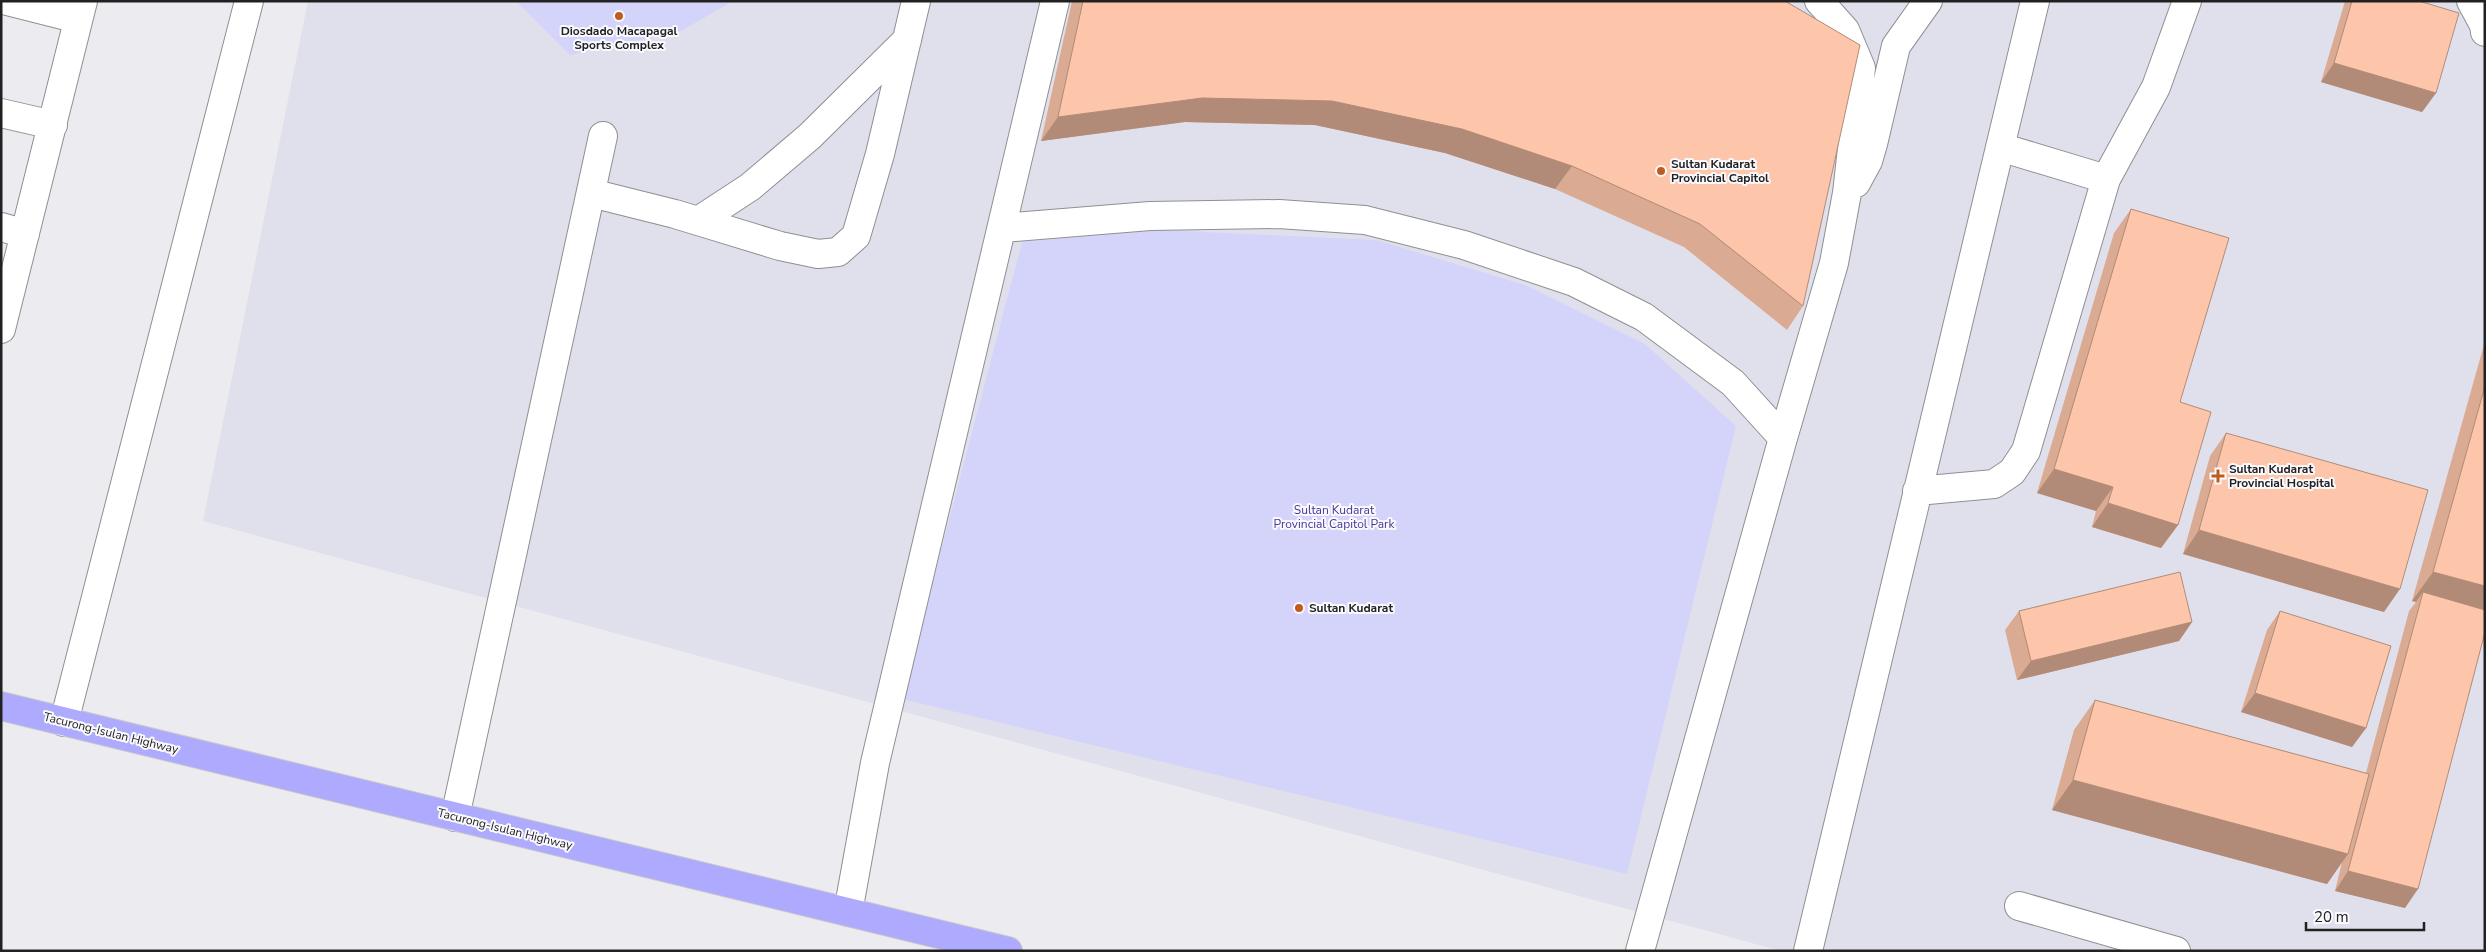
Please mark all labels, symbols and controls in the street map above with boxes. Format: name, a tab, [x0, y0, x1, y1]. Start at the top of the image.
marker: Diosdado Macapagal Sports Complex	[613, 10, 625, 22]
place label: Diosdado Macapagal Sports Complex	[561, 23, 678, 53]
place label: Sultan Kudarat Provincial Capitol	[1671, 156, 1769, 186]
marker: Sultan Kudarat Provincial Capitol	[1655, 165, 1667, 177]
place label: Sultan Kudarat Provincial Hospital	[2229, 461, 2334, 491]
marker: Sultan Kudarat Provincial Hospital	[2211, 469, 2225, 483]
park label: Sultan Kudarat Provincial Capitol Park	[1274, 502, 1395, 532]
place label: Sultan Kudarat	[1309, 600, 1393, 616]
marker: Sultan Kudarat	[1293, 602, 1305, 614]
street label: Tacurong-Isulan Highway	[42, 709, 181, 758]
street label: Tacurong-Isulan Highway	[436, 805, 575, 854]
scale bar	[2306, 900, 2424, 932]
text: 20 m	[2314, 907, 2349, 927]

